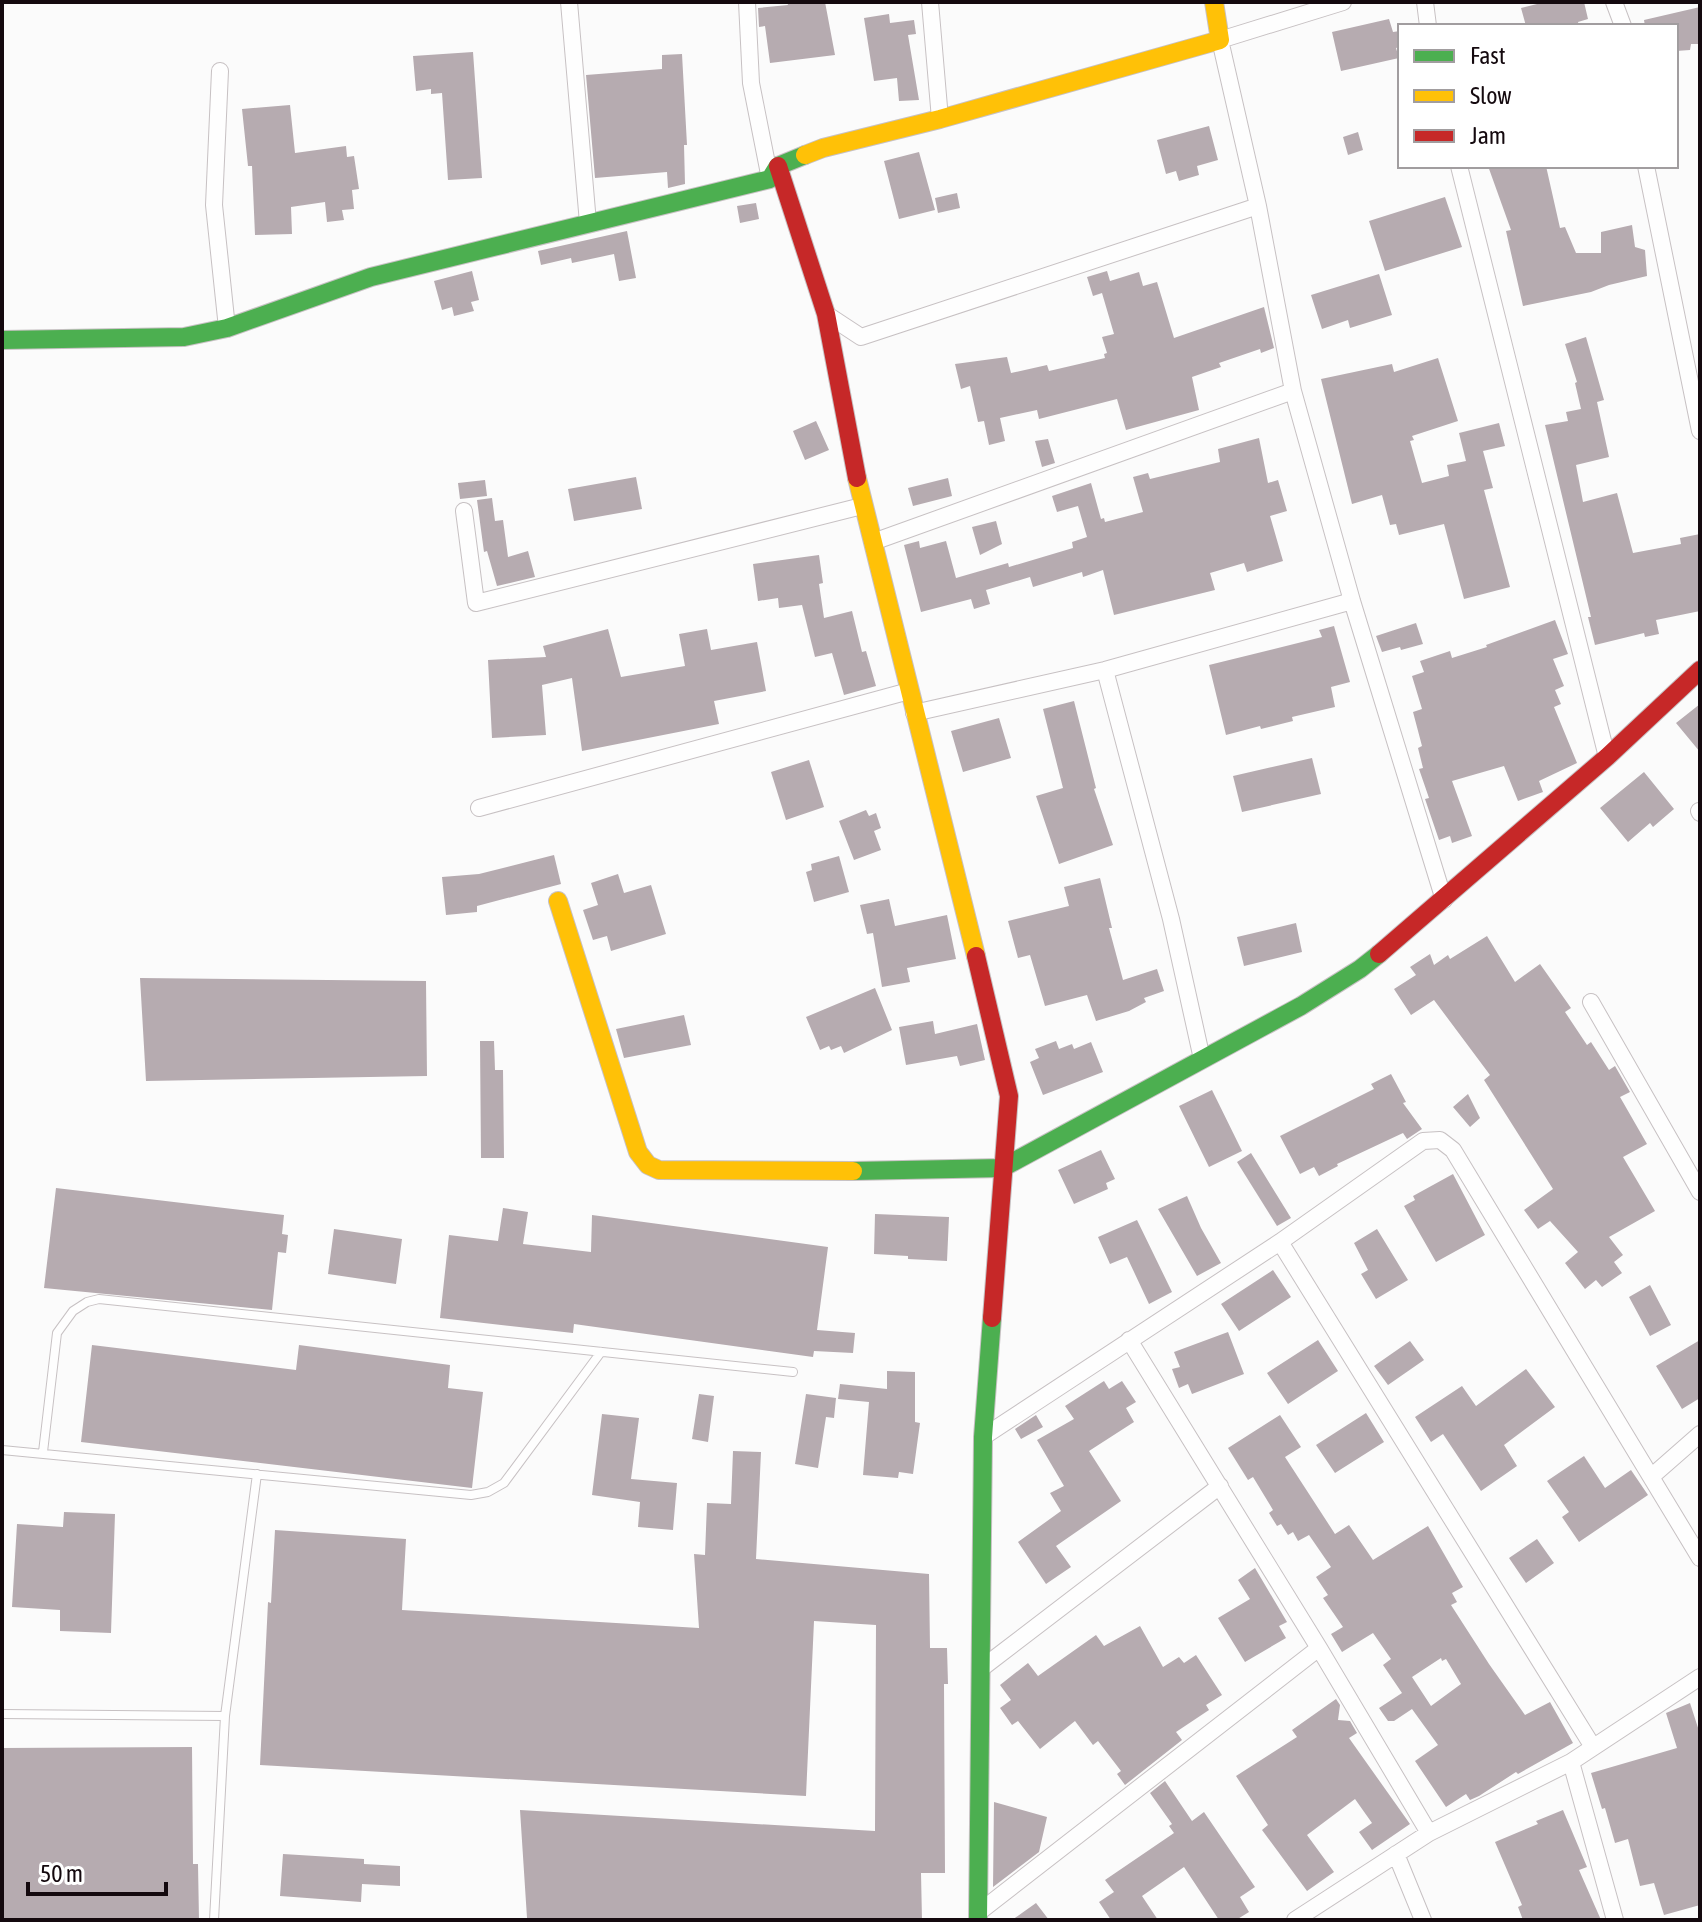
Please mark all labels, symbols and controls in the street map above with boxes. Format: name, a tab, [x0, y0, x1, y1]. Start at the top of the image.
legend	[1398, 24, 1678, 168]
text: Fast	[1470, 42, 1506, 69]
text: Slow	[1470, 82, 1512, 109]
text: Jam	[1470, 122, 1506, 149]
scale bar	[28, 1846, 166, 1896]
text: 50 m	[40, 1860, 83, 1887]

